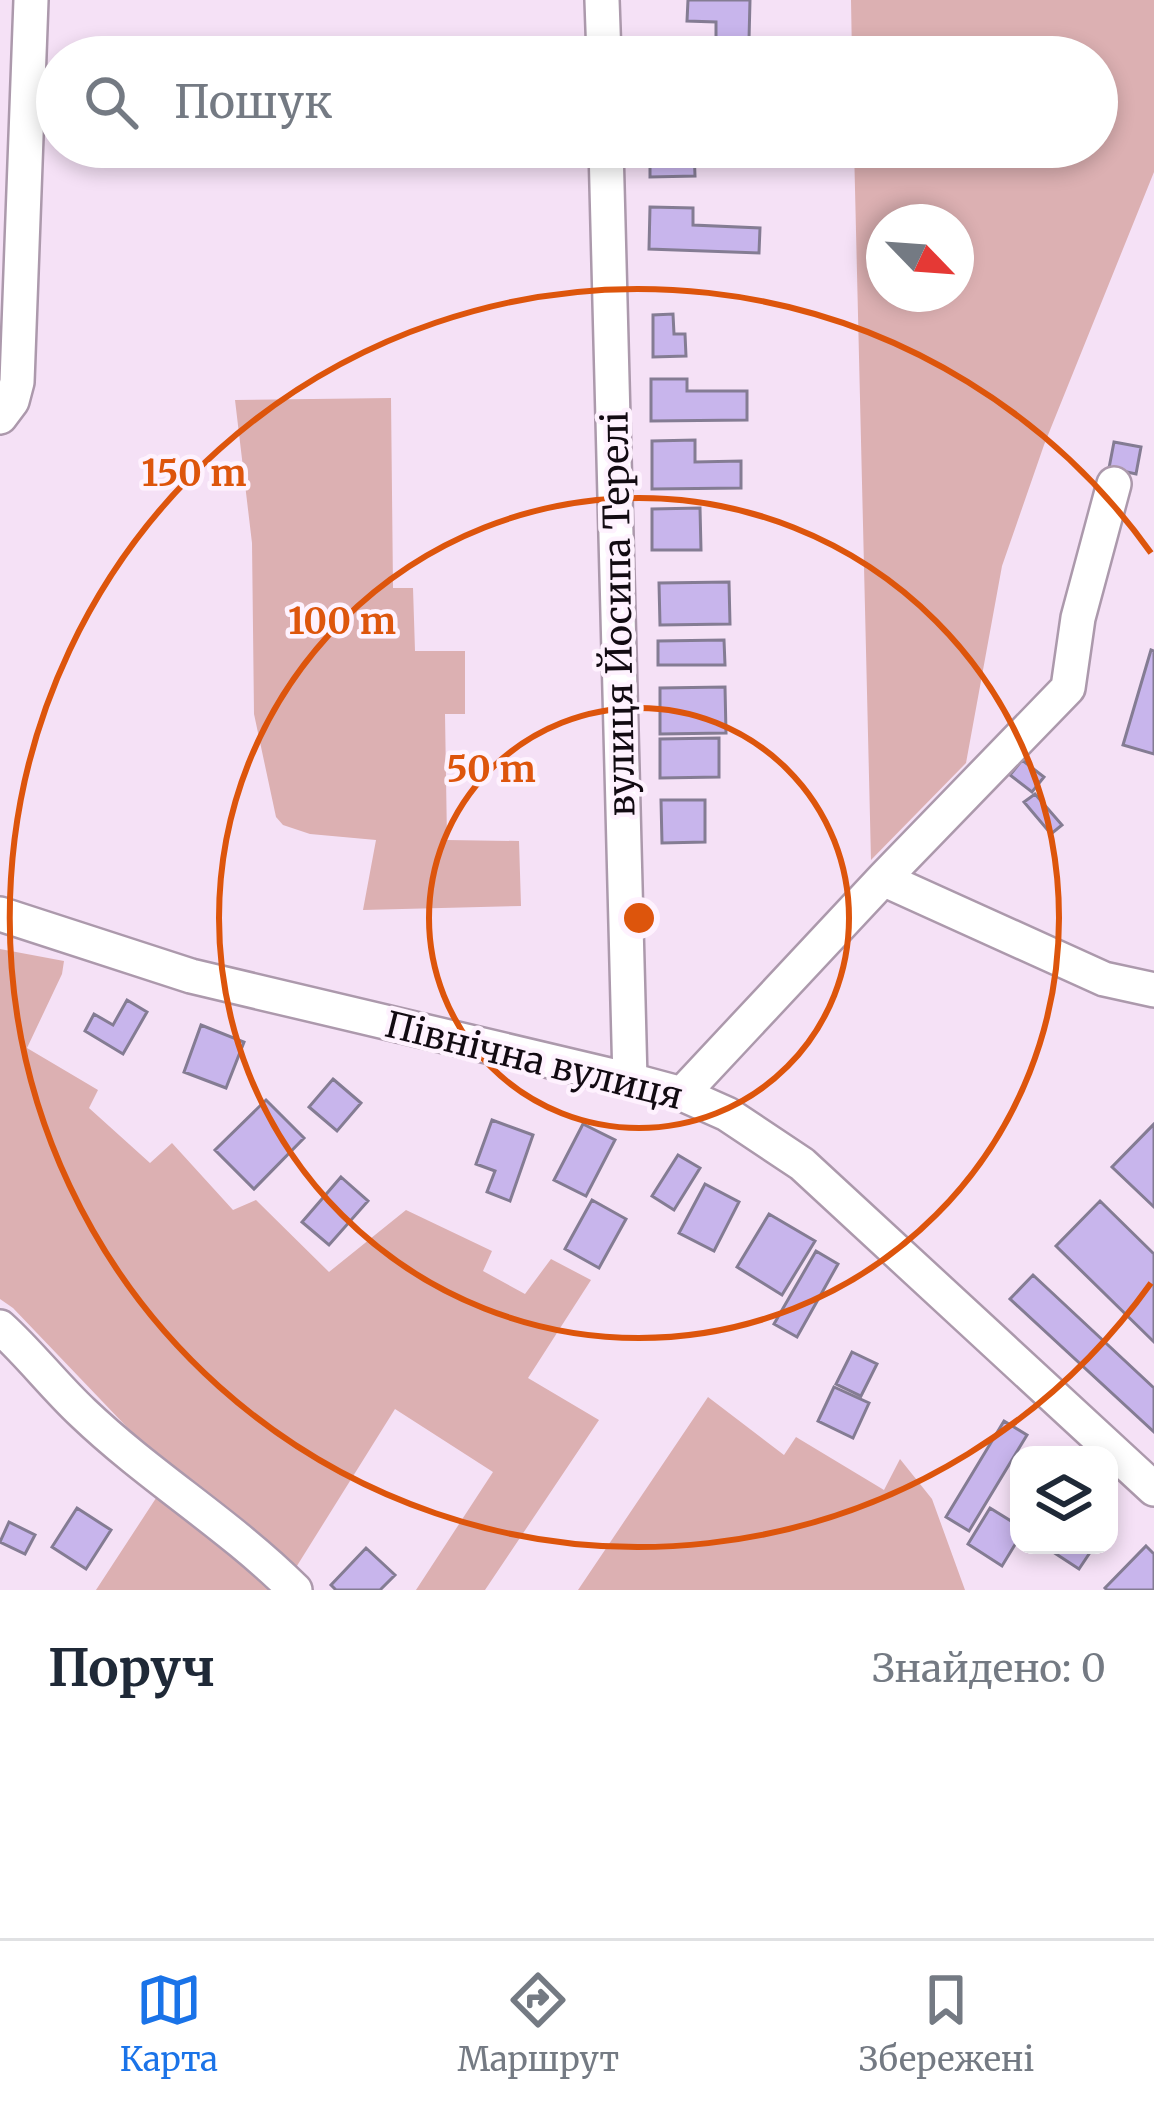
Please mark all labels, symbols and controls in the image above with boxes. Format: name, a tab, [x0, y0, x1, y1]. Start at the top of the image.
search box	[36, 36, 1118, 168]
icon: search	[78, 69, 144, 135]
text: Пошук	[174, 74, 332, 130]
north arrow	[866, 204, 974, 312]
street label: вулиця Йосипа Терелі	[591, 411, 645, 817]
text: 150 m	[142, 451, 246, 496]
text: 100 m	[288, 599, 396, 644]
text: 50 m	[446, 747, 536, 792]
centre of rings	[618, 897, 660, 939]
street label: Північна вулиця	[381, 1002, 687, 1119]
map controls	[1010, 1446, 1118, 1554]
button: layers	[1010, 1446, 1118, 1554]
text: Поруч	[48, 1636, 215, 1700]
text: Знайдено: 0	[872, 1644, 1106, 1693]
tab: Карта	[120, 1967, 218, 2080]
tab: Маршрут	[457, 1967, 619, 2080]
tab: Збережені	[859, 1967, 1034, 2080]

